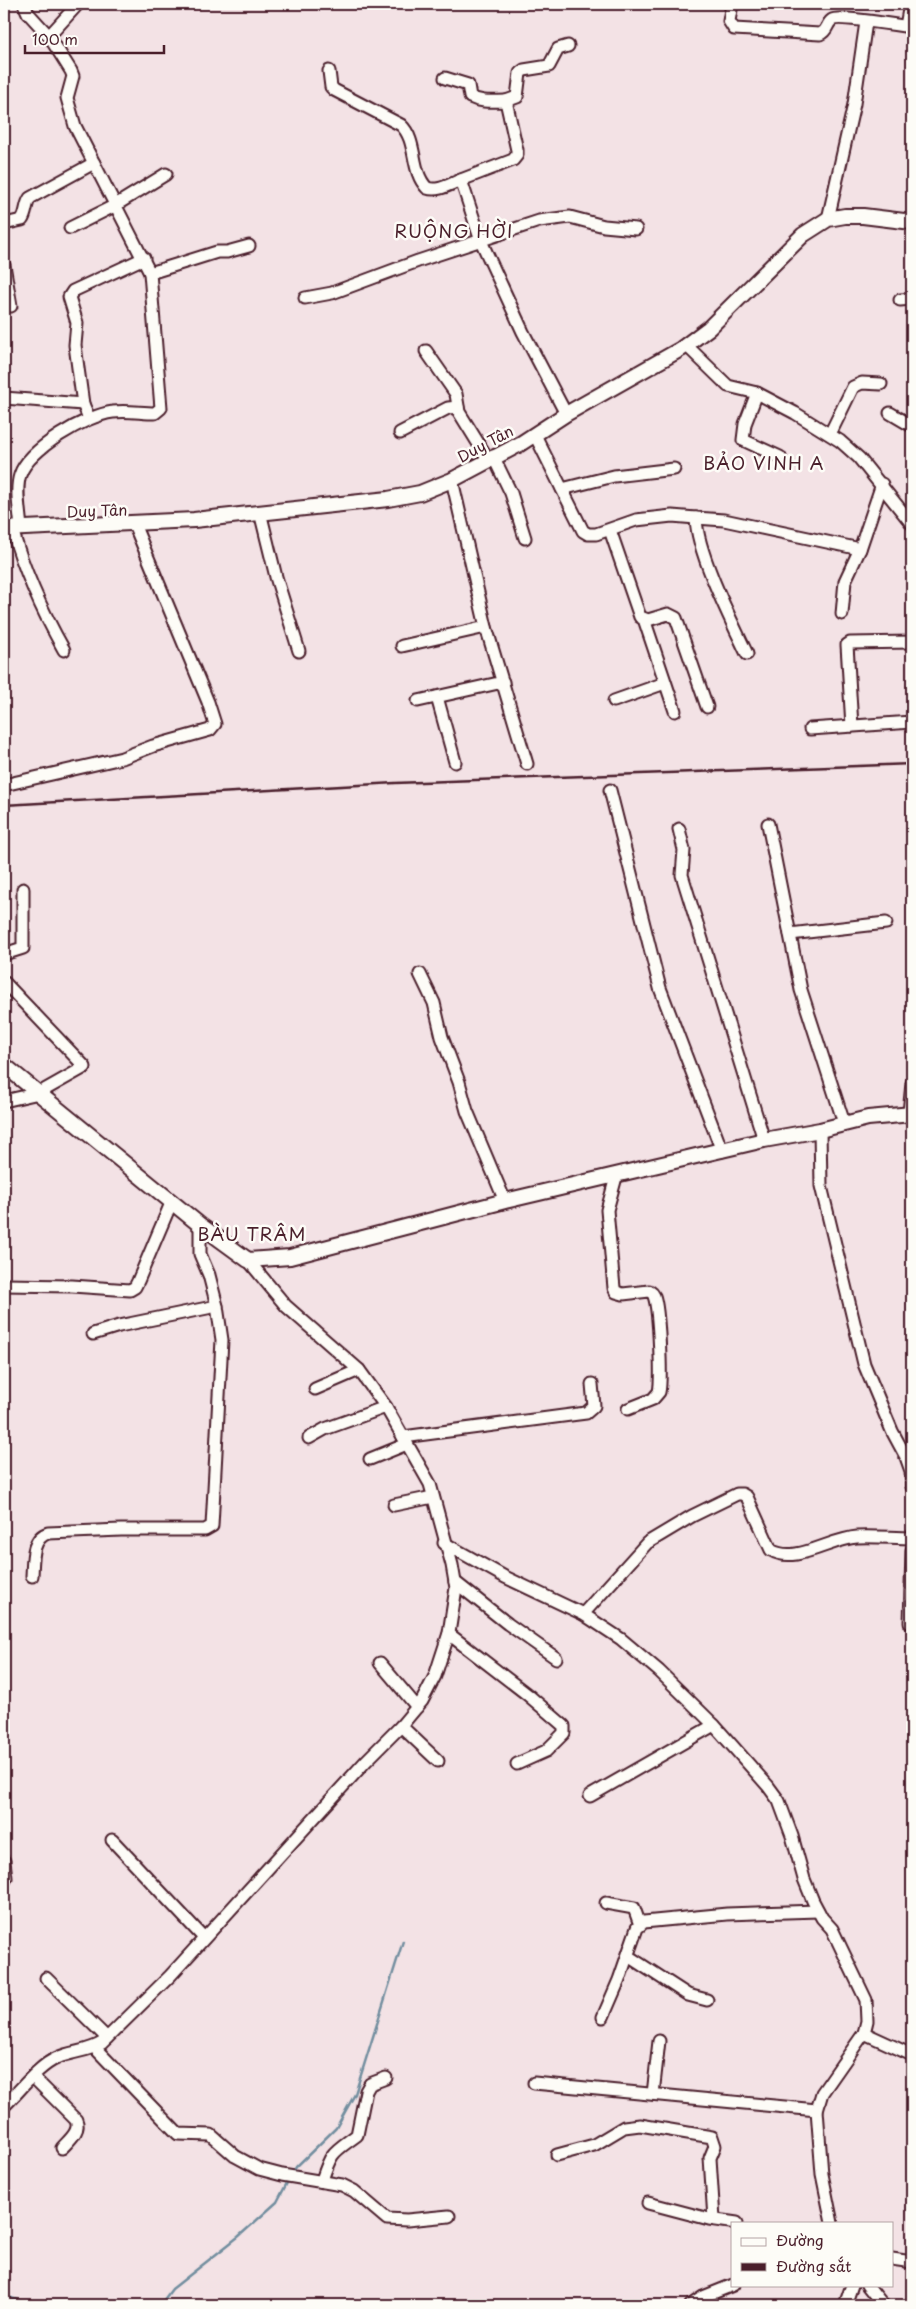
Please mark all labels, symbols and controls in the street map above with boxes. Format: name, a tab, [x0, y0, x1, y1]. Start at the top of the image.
scale bar	[25, 22, 164, 54]
text: 100 m	[32, 27, 78, 50]
district label: RUỘNG HỜI	[394, 217, 514, 244]
street label: Duy Tân	[453, 419, 517, 467]
district label: BẢO VINH A	[703, 449, 825, 476]
street label: Duy Tân	[66, 497, 128, 523]
district label: BÀU TRÂM	[198, 1220, 306, 1247]
legend	[731, 2222, 894, 2286]
text: Đường	[776, 2228, 824, 2251]
text: Đường sắt	[776, 2254, 851, 2277]

